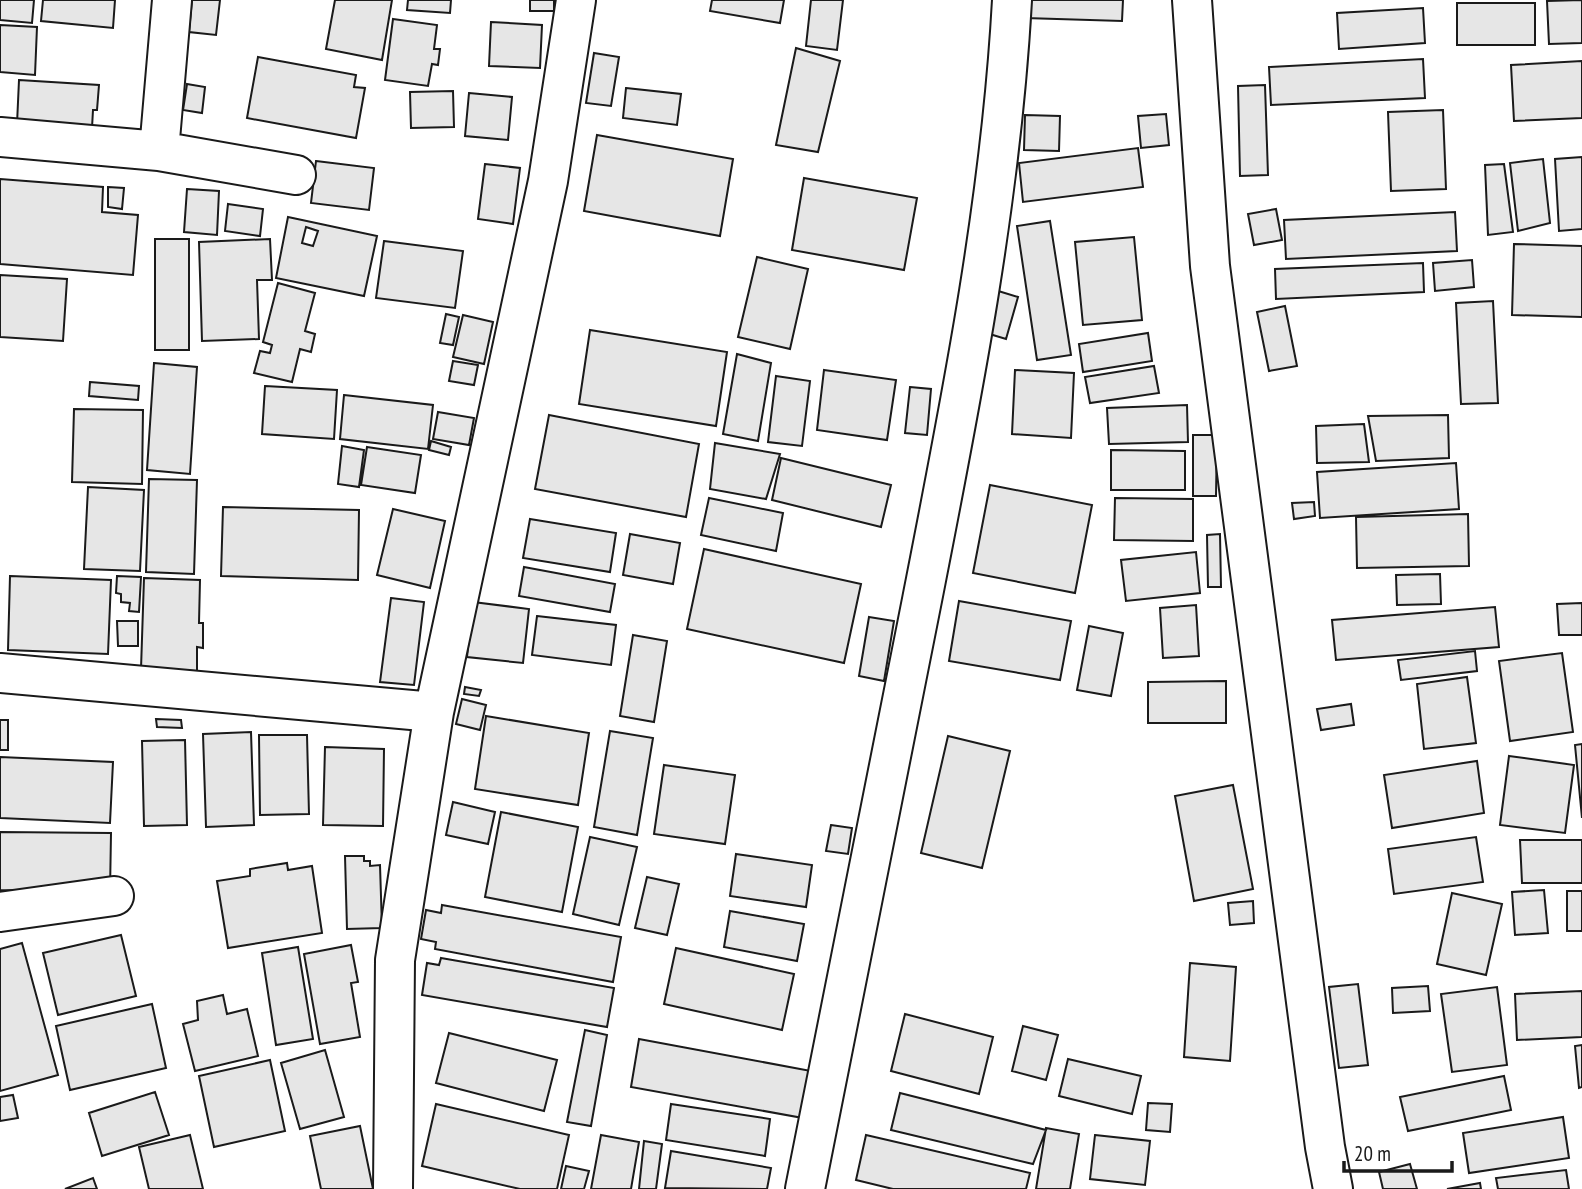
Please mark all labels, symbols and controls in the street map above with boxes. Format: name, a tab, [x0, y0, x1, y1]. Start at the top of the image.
scale bar	[1344, 1130, 1452, 1174]
text: 20 m	[1354, 1140, 1391, 1167]

